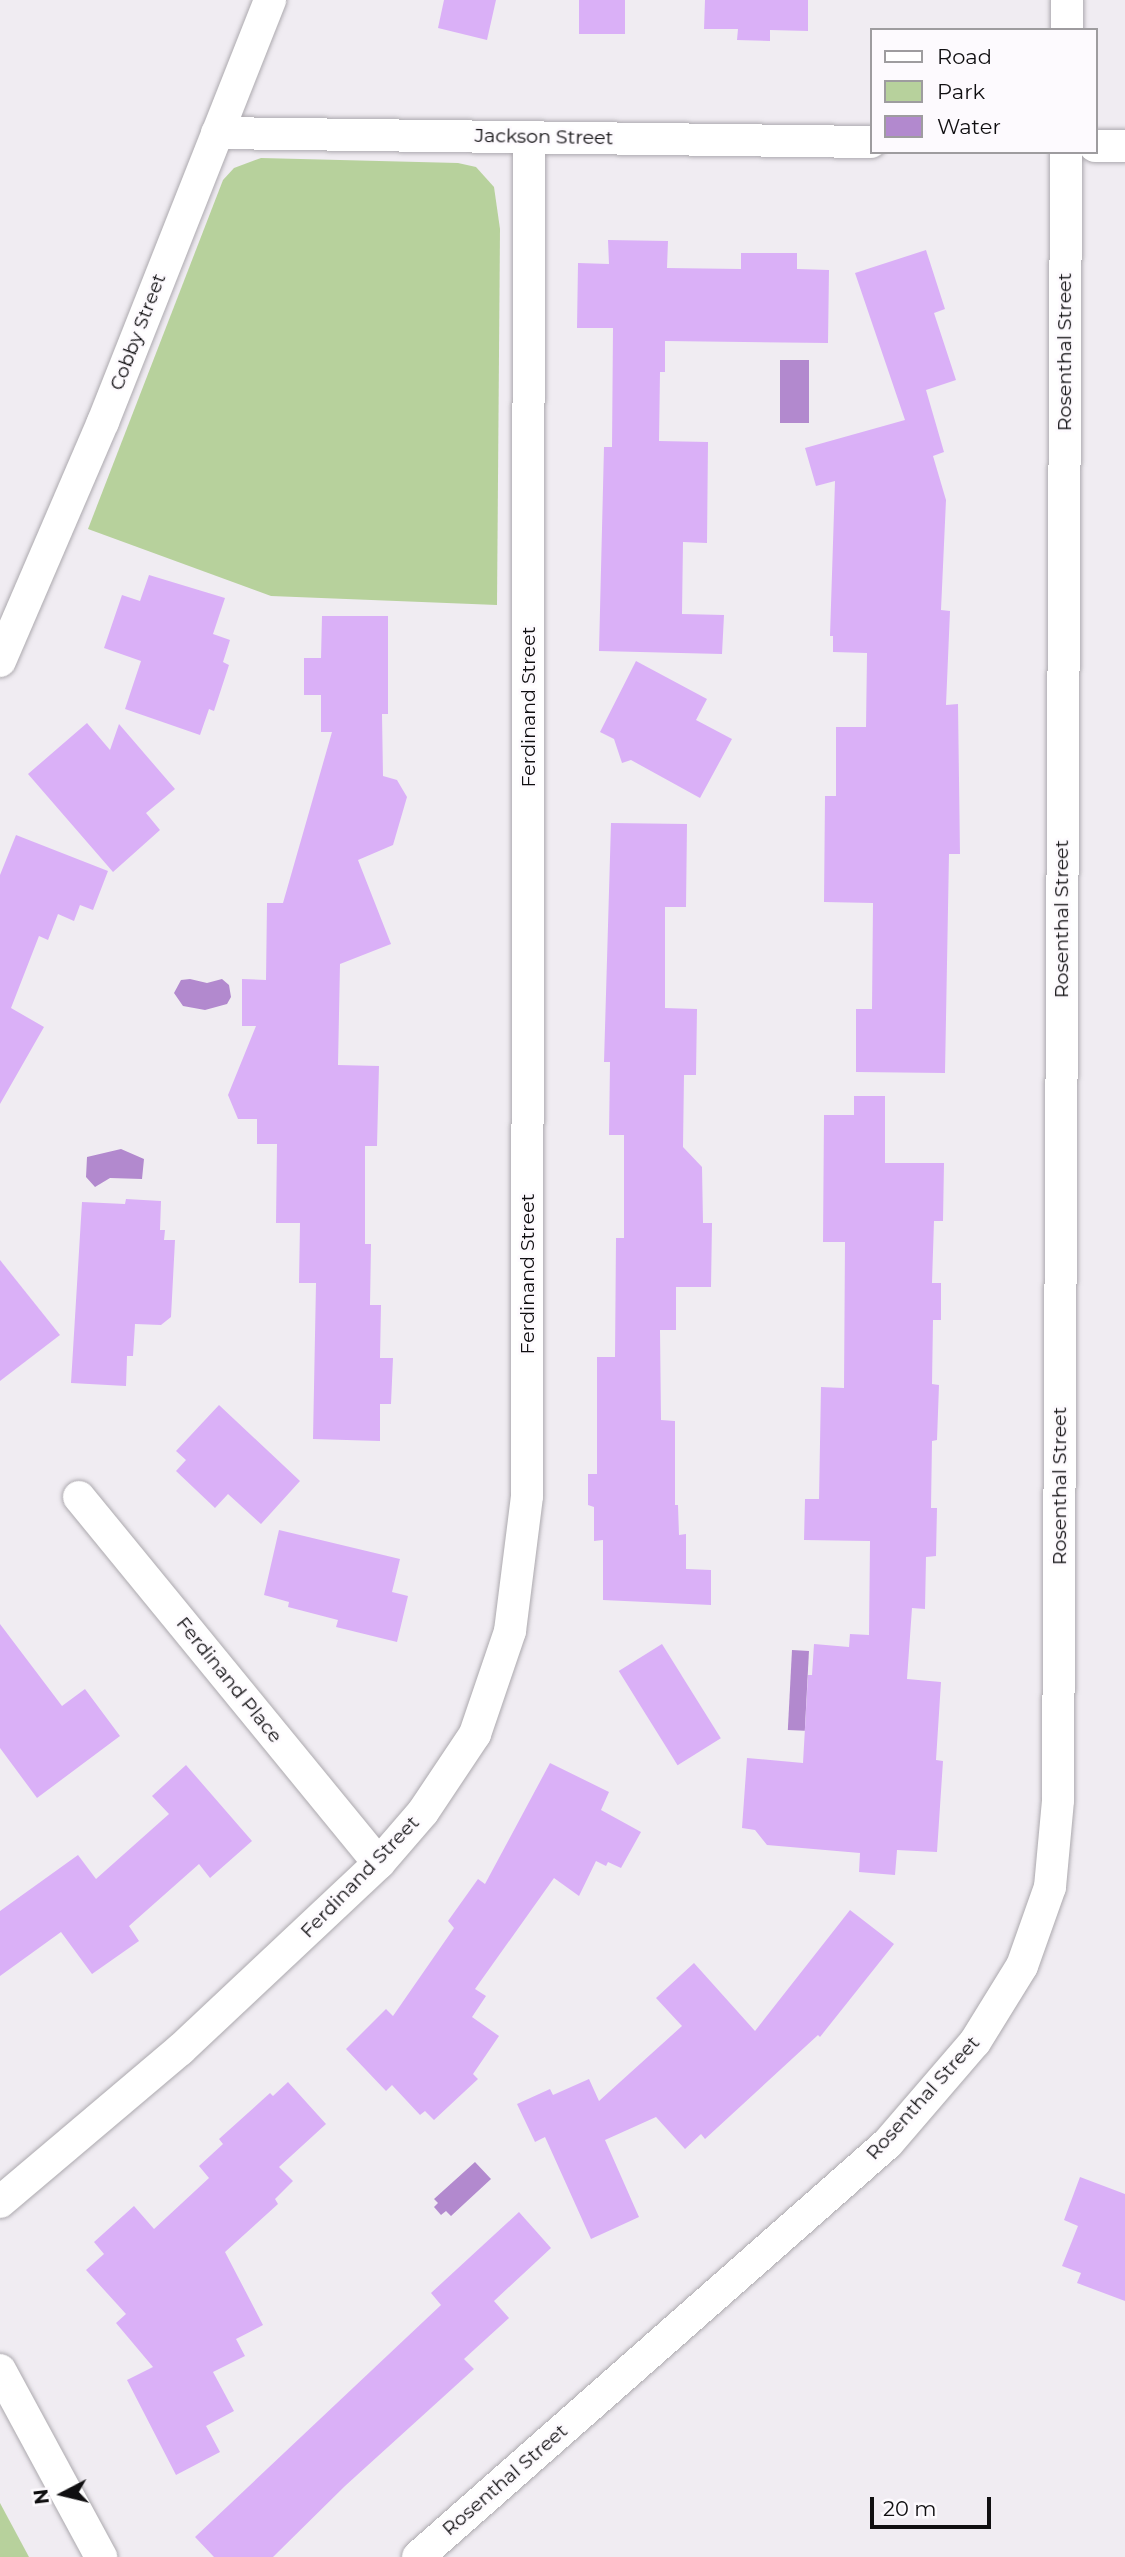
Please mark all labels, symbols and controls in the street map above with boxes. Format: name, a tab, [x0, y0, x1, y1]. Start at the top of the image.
legend	[870, 28, 1097, 154]
text: Road	[937, 44, 992, 69]
text: Park	[937, 79, 985, 104]
text: Water	[937, 114, 1001, 139]
street label: Jackson Street	[474, 124, 614, 150]
street label: Cobby Street	[105, 270, 171, 394]
street label: Rosenthal Street	[1054, 273, 1076, 431]
street label: Ferdinand Street	[518, 627, 540, 787]
street label: Rosenthal Street	[1051, 840, 1073, 998]
street label: Ferdinand Street	[517, 1194, 539, 1354]
street label: Rosenthal Street	[1049, 1407, 1071, 1565]
street label: Ferdinand Place	[171, 1612, 287, 1748]
street label: Ferdinand Street	[296, 1811, 424, 1943]
street label: Rosenthal Street	[861, 2031, 985, 2165]
street label: Rosenthal Street	[438, 2419, 572, 2541]
north arrow	[28, 2459, 98, 2529]
scale bar	[873, 2484, 994, 2528]
text: N	[29, 2488, 54, 2506]
text: 20 m	[883, 2496, 937, 2521]

